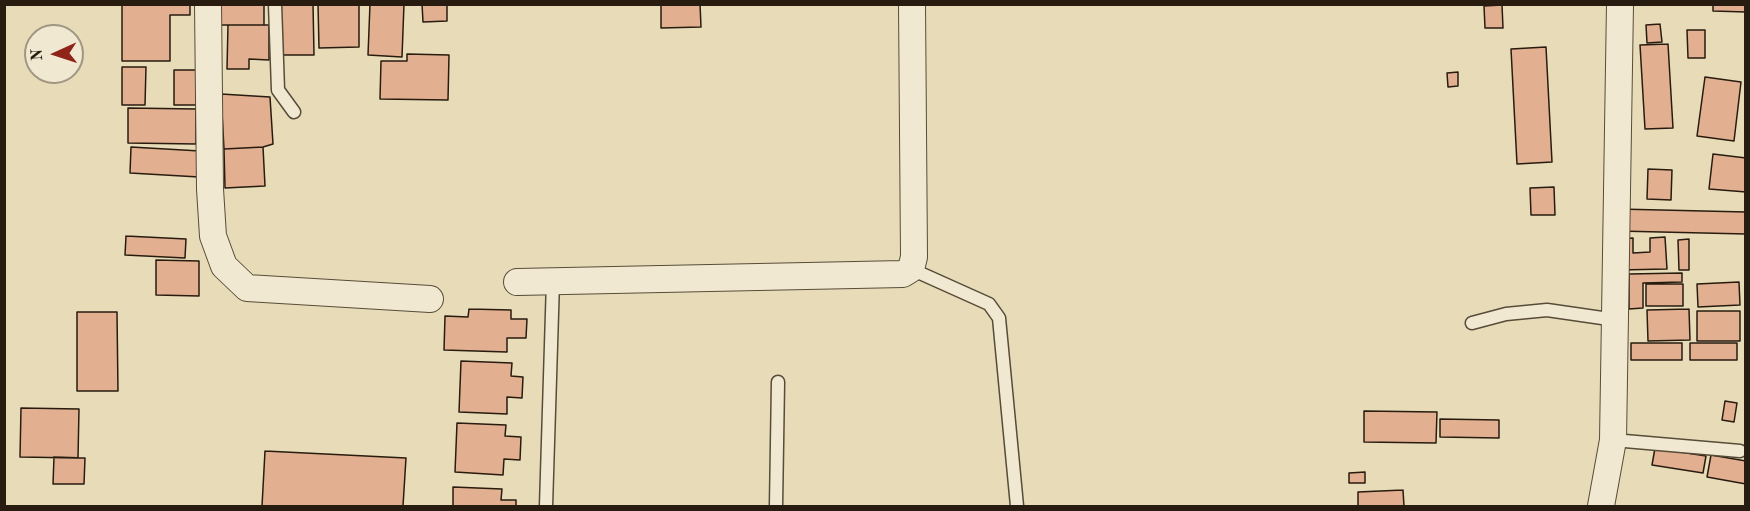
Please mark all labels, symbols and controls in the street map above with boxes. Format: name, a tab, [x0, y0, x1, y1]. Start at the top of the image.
north arrow	[24, 24, 84, 84]
text: N	[30, 48, 46, 61]

